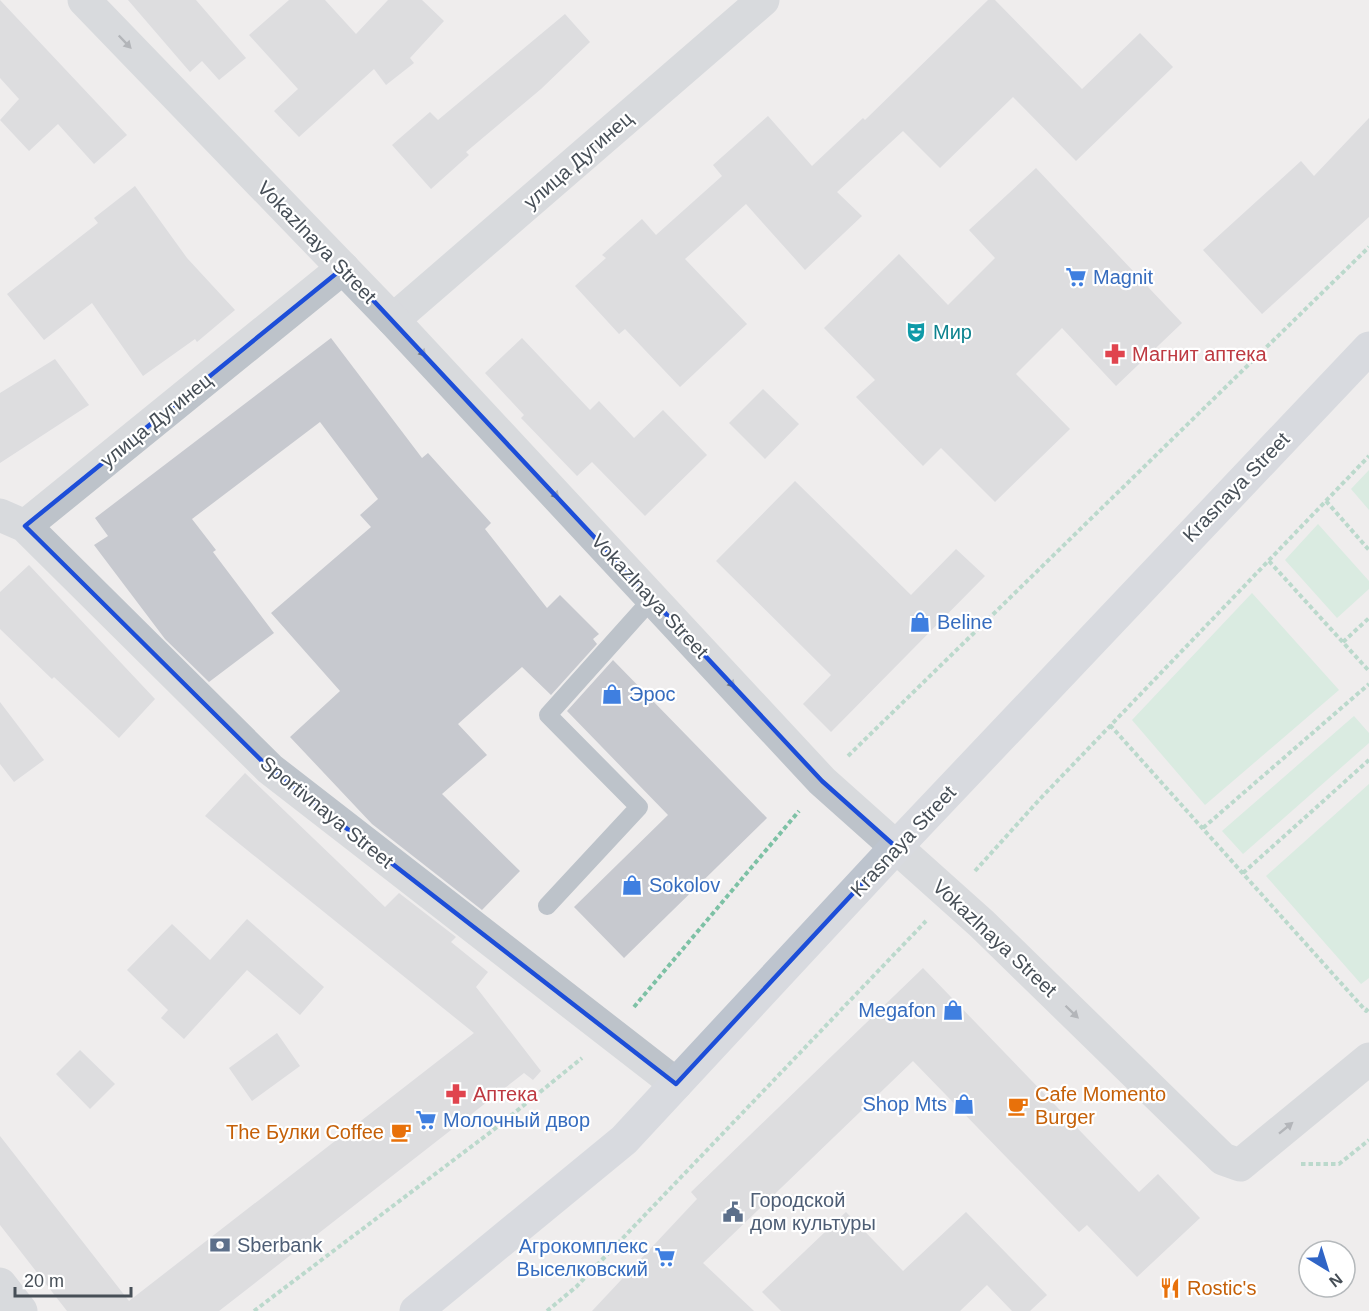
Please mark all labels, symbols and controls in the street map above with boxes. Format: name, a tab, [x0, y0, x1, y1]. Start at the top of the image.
one-way arrow	[118, 35, 132, 50]
street label: улица Дугинец	[519, 107, 637, 213]
street label: Vokazlnaya Street	[253, 176, 381, 308]
supermarket icon: Magnit	[1064, 265, 1088, 289]
place label: Magnit	[1093, 266, 1153, 288]
theatre icon: Мир	[904, 320, 928, 344]
place label: Мир	[933, 321, 972, 343]
one-way arrow	[413, 342, 427, 357]
pharmacy icon: Магнит аптека	[1103, 342, 1127, 366]
place label: Магнит аптека	[1132, 343, 1267, 365]
street label: улица Дугинец	[96, 368, 216, 472]
street label: Krasnaya Street	[1178, 427, 1294, 546]
one-way arrow	[546, 485, 560, 500]
street label: Vokazlnaya Street	[587, 530, 713, 663]
shop icon: Beline	[908, 610, 932, 634]
place label: Beline	[937, 611, 993, 633]
one-way arrow	[722, 673, 736, 688]
shop icon: Эрос	[600, 682, 624, 706]
place label: Эрос	[629, 683, 676, 705]
street label: Sportivnaya Street	[256, 752, 398, 873]
street label: Krasnaya Street	[846, 781, 960, 901]
shop icon: Sokolov	[620, 873, 644, 897]
place label: Sokolov	[649, 874, 720, 896]
street label: Vokazlnaya Street	[929, 875, 1062, 1001]
shop icon: Megafon	[941, 998, 965, 1022]
place label: Megafon	[858, 999, 936, 1021]
one-way arrow	[1064, 1004, 1078, 1018]
pharmacy icon: Аптека	[444, 1082, 468, 1106]
place label: Аптека	[473, 1083, 538, 1105]
place label: Cafe Momento Burger	[1035, 1083, 1166, 1128]
shop icon: Shop Mts	[952, 1092, 976, 1116]
place label: Shop Mts	[863, 1093, 947, 1115]
cafe icon: Cafe Momento Burger	[1006, 1094, 1030, 1118]
supermarket icon: Молочный двор	[414, 1108, 438, 1132]
place label: Молочный двор	[443, 1109, 590, 1131]
cafe icon: The Булки Coffee	[389, 1120, 413, 1144]
place label: The Булки Coffee	[226, 1121, 384, 1143]
one-way arrow	[1278, 1121, 1294, 1134]
place label: Городской дом культуры	[750, 1189, 876, 1234]
public building icon: Городской дом культуры	[721, 1200, 745, 1224]
bank icon: Sberbank	[208, 1233, 232, 1257]
place label: Sberbank	[237, 1234, 324, 1256]
place label: Агрокомплекс Выселковский	[517, 1235, 648, 1280]
north arrow	[1297, 1239, 1357, 1299]
supermarket icon: Агрокомплекс Выселковский	[653, 1245, 677, 1269]
scale bar	[15, 1260, 130, 1298]
text: N	[1326, 1270, 1346, 1291]
text: 20 m	[24, 1271, 64, 1291]
restaurant icon: Rostic's	[1158, 1276, 1182, 1300]
place label: Rostic's	[1187, 1277, 1256, 1299]

